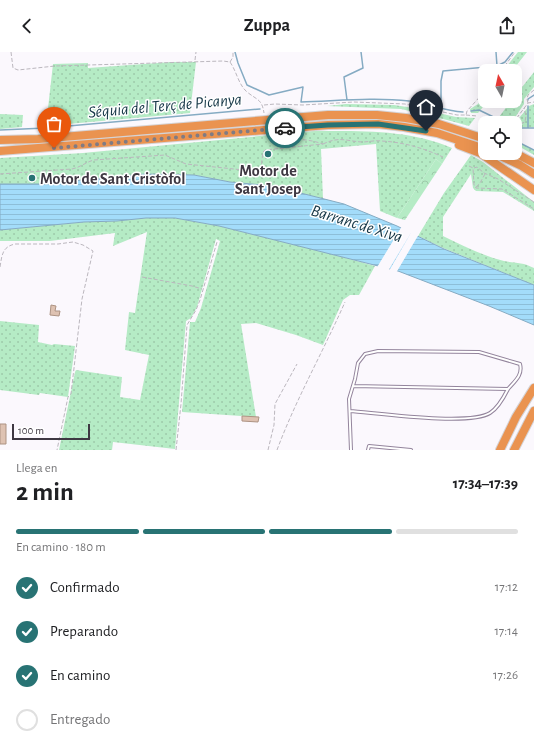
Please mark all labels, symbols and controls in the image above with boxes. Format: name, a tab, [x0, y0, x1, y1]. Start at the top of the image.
icon: back	[16, 15, 38, 37]
icon: share	[496, 15, 518, 37]
text: Zuppa	[244, 17, 290, 35]
north arrow	[478, 64, 522, 108]
map controls	[478, 64, 522, 160]
water label: Séquia del Terç de Picanya	[88, 90, 243, 122]
pin	[409, 90, 443, 131]
icon: home	[415, 96, 437, 118]
pin	[37, 107, 71, 148]
courier	[265, 108, 305, 148]
icon: bag	[43, 113, 65, 135]
button: locate	[478, 116, 522, 160]
icon: car	[274, 117, 296, 139]
marker: Motor de Sant Josep	[263, 149, 273, 159]
place label: Motor de Sant Josep	[235, 163, 301, 197]
place label: Motor de Sant Cristòfol	[40, 171, 185, 187]
marker: Motor de Sant Cristòfol	[27, 173, 37, 183]
water label: Barranc de Xiva	[309, 202, 404, 245]
scale bar	[12, 422, 90, 441]
text: 100 m	[18, 425, 44, 436]
text: Llega en	[16, 462, 58, 475]
text: 17:34–17:39	[453, 476, 518, 491]
text: 2 min	[16, 479, 74, 505]
text: En camino · 180 m	[16, 541, 106, 554]
icon: check	[16, 577, 38, 599]
text: Confirmado	[50, 580, 120, 595]
text: 17:12	[495, 581, 518, 594]
icon: check	[16, 621, 38, 643]
text: Preparando	[50, 624, 118, 639]
text: 17:14	[494, 625, 518, 638]
icon: check	[16, 665, 38, 687]
text: En camino	[50, 668, 110, 683]
text: 17:26	[493, 669, 518, 682]
text: Entregado	[50, 712, 110, 727]

